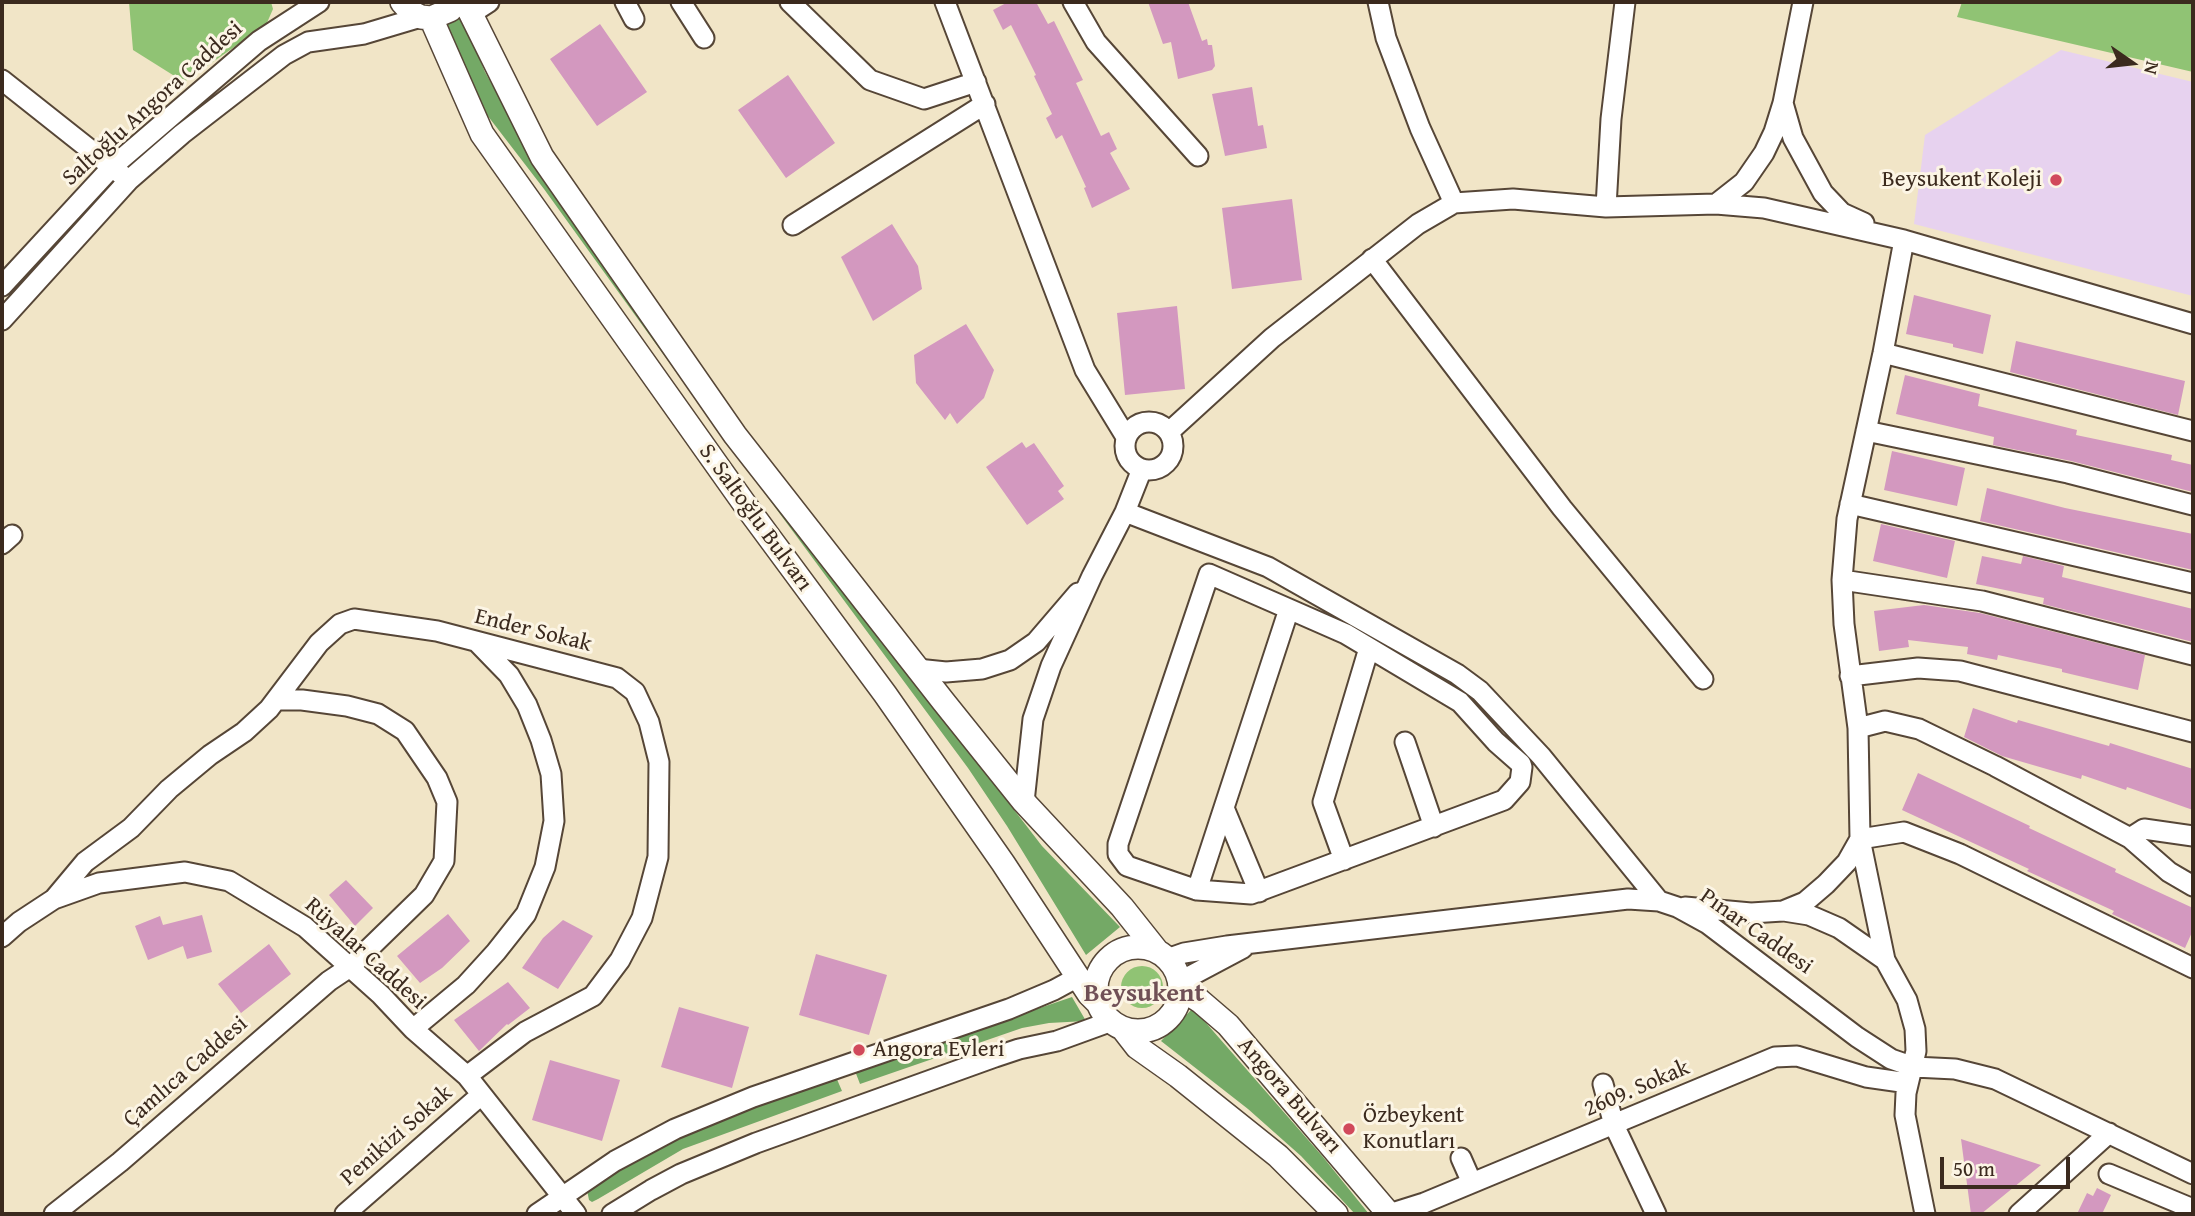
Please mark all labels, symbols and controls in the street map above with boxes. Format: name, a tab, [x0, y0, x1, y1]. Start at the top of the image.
street label: Saltoğlu Angora Caddesi	[57, 16, 249, 192]
north arrow	[2097, 28, 2167, 98]
text: N	[2137, 59, 2167, 78]
place label: Beysukent Koleji	[1882, 166, 2042, 194]
marker: Beysukent Koleji	[2048, 172, 2064, 188]
street label: S. Saltoğlu Bulvarı	[692, 439, 818, 597]
street label: Ender Sokak	[472, 603, 594, 659]
street label: Pınar Caddesi	[1694, 883, 1818, 981]
street label: Rüyalar Caddesi	[299, 892, 431, 1016]
district label: Beysukent	[1084, 978, 1204, 1010]
street label: Çamlıca Caddesi	[118, 1011, 254, 1133]
street label: Angora Bulvarı	[1231, 1032, 1347, 1160]
place label: Angora Evleri	[873, 1036, 1005, 1064]
marker: Angora Evleri	[851, 1042, 867, 1058]
street label: 2609. Sokak	[1580, 1054, 1694, 1124]
street label: Penikizi Sokak	[335, 1080, 459, 1192]
place label: Özbeykent Konutları	[1363, 1102, 1464, 1156]
marker: Özbeykent Konutları	[1341, 1121, 1357, 1137]
scale bar	[1943, 1142, 2072, 1186]
text: 50 m	[1953, 1153, 1995, 1184]

